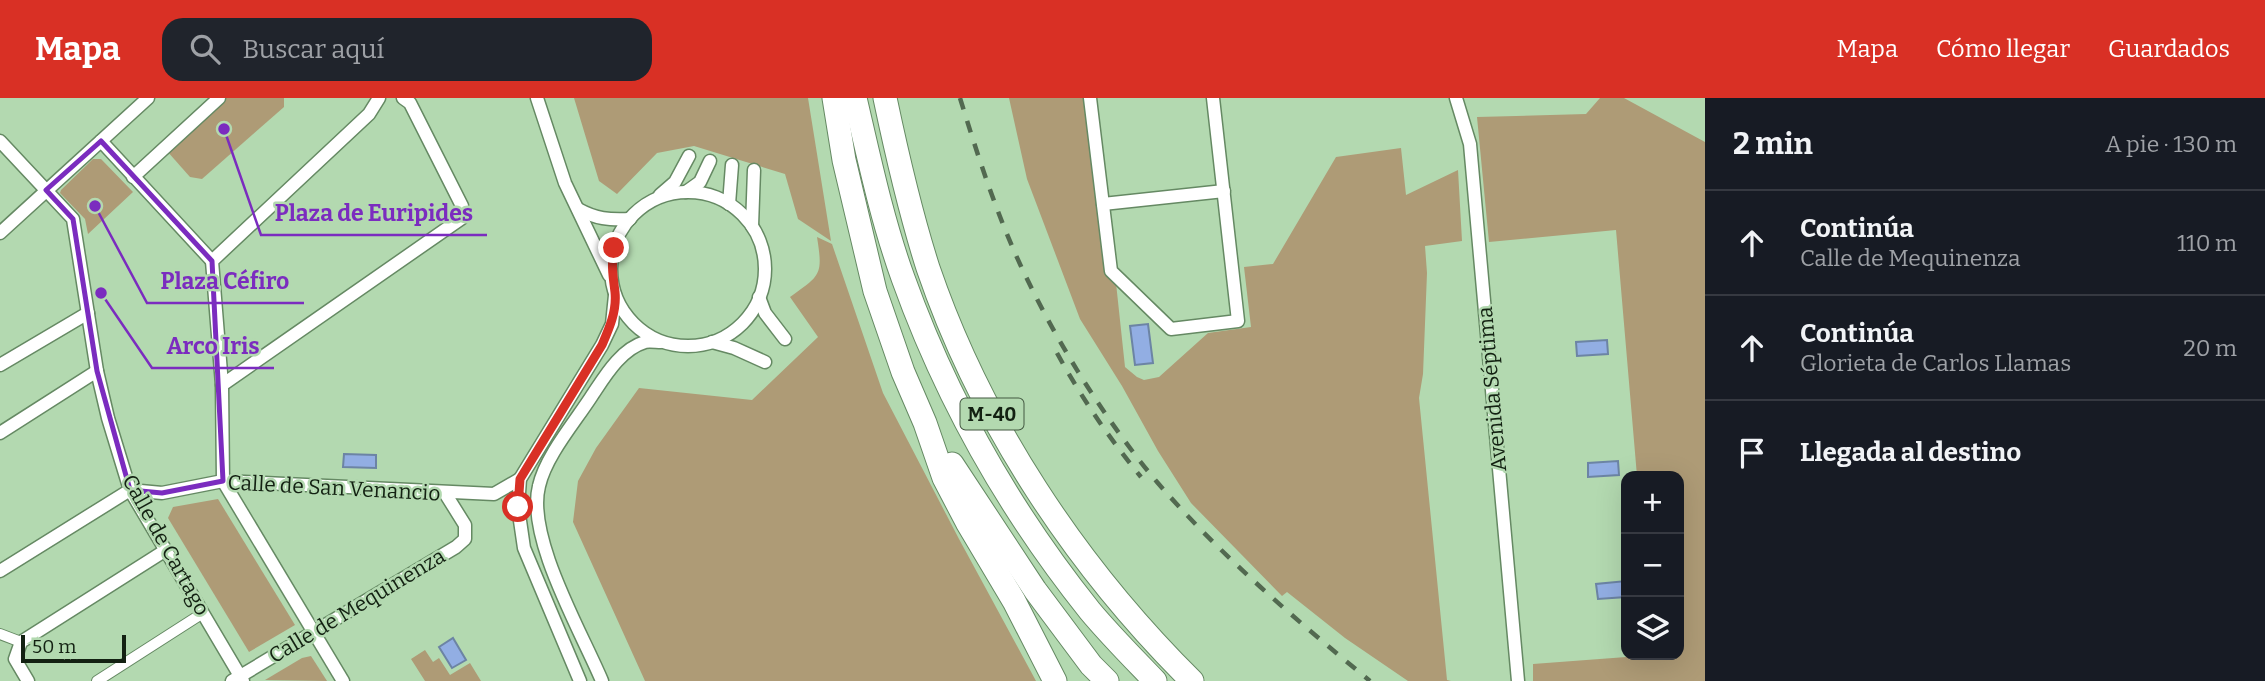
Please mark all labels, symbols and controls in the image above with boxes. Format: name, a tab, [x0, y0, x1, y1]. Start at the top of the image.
search box	[162, 18, 652, 81]
text: Mapa	[35, 29, 120, 69]
icon: search	[186, 30, 224, 68]
text: Buscar aquí	[242, 34, 384, 65]
text: Mapa	[1837, 35, 1898, 63]
text: Cómo llegar	[1936, 35, 2070, 63]
text: Guardados	[2108, 35, 2230, 63]
text: 2 min	[1733, 126, 1813, 162]
text: A pie · 130 m	[2105, 130, 2237, 158]
callout: Plaza de Euripides	[261, 191, 487, 235]
text: Plaza de Euripides	[275, 199, 473, 227]
text: Continúa	[1800, 213, 1914, 244]
icon: ahead	[1733, 224, 1771, 262]
text: 110 m	[2177, 229, 2237, 257]
route end	[598, 232, 629, 263]
text: Calle de Mequinenza	[1800, 244, 2021, 272]
callout: Plaza Céfiro	[147, 259, 304, 303]
text: Plaza Céfiro	[161, 267, 289, 295]
street label: Avenida Séptima	[1472, 305, 1512, 472]
text: Continúa	[1800, 318, 1914, 349]
callout: Arco Iris	[152, 324, 274, 368]
icon: ahead	[1733, 329, 1771, 367]
text: Arco Iris	[166, 332, 260, 360]
text: 20 m	[2183, 334, 2237, 362]
text: Glorieta de Carlos Llamas	[1800, 349, 2071, 377]
road number: M-40	[960, 398, 1024, 430]
icon: arrive	[1733, 434, 1771, 472]
text: Llegada al destino	[1800, 437, 2021, 468]
street label: Calle de San Venancio	[227, 469, 441, 507]
street label: Calle de Cartago	[117, 470, 215, 620]
map controls	[1621, 471, 1684, 660]
button: +	[1621, 471, 1684, 534]
route start	[502, 491, 533, 522]
button: −	[1621, 534, 1684, 597]
street label: Calle de Mequinenza	[264, 543, 450, 669]
button: layers	[1621, 597, 1684, 660]
scale bar	[21, 632, 126, 664]
text: 50 m	[32, 635, 76, 658]

